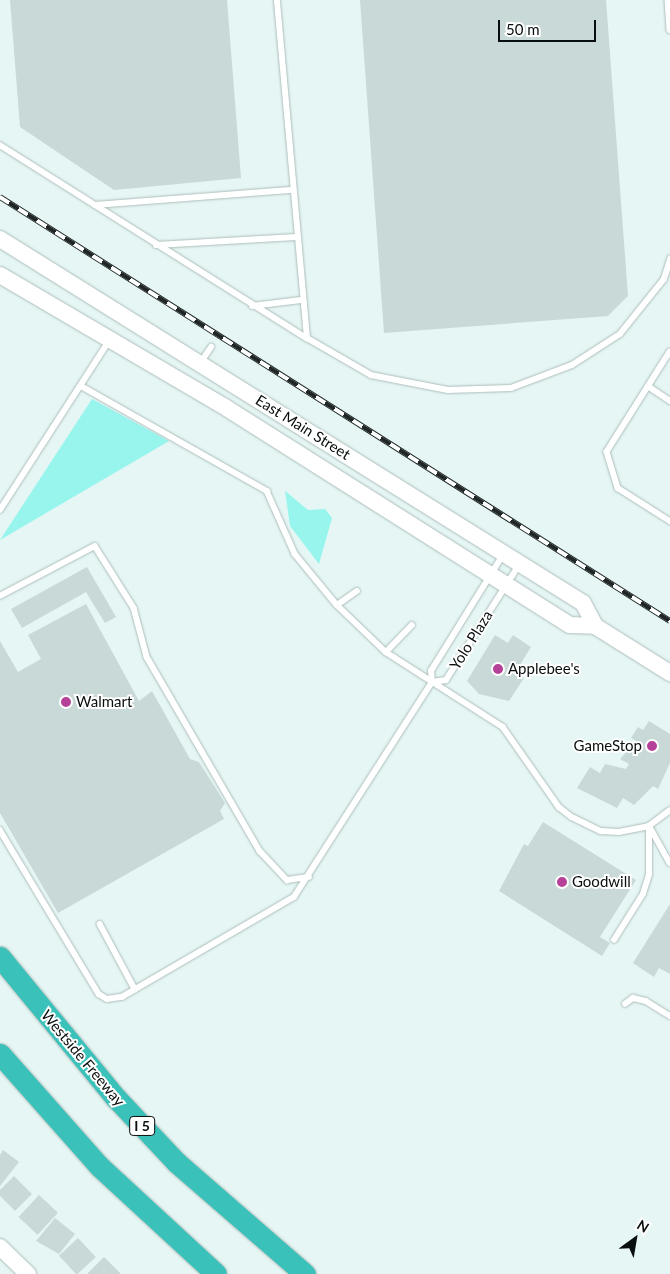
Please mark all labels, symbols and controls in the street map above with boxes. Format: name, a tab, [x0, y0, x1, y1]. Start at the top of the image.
scale bar	[500, 10, 598, 42]
text: 50 m	[506, 20, 540, 38]
street label: East Main Street	[252, 391, 354, 463]
street label: Yolo Plaza	[446, 607, 496, 673]
place label: Applebee's	[508, 660, 580, 678]
marker: Applebee's	[492, 663, 504, 675]
place label: Walmart	[76, 693, 132, 711]
marker: Walmart	[60, 696, 72, 708]
place label: GameStop	[574, 737, 642, 755]
marker: GameStop	[646, 740, 658, 752]
place label: Goodwill	[572, 873, 631, 891]
marker: Goodwill	[556, 876, 568, 888]
street label: Westside Freeway	[37, 1006, 129, 1110]
road number: I 5	[128, 1114, 156, 1138]
north arrow	[610, 1214, 660, 1264]
text: N	[634, 1216, 652, 1236]

